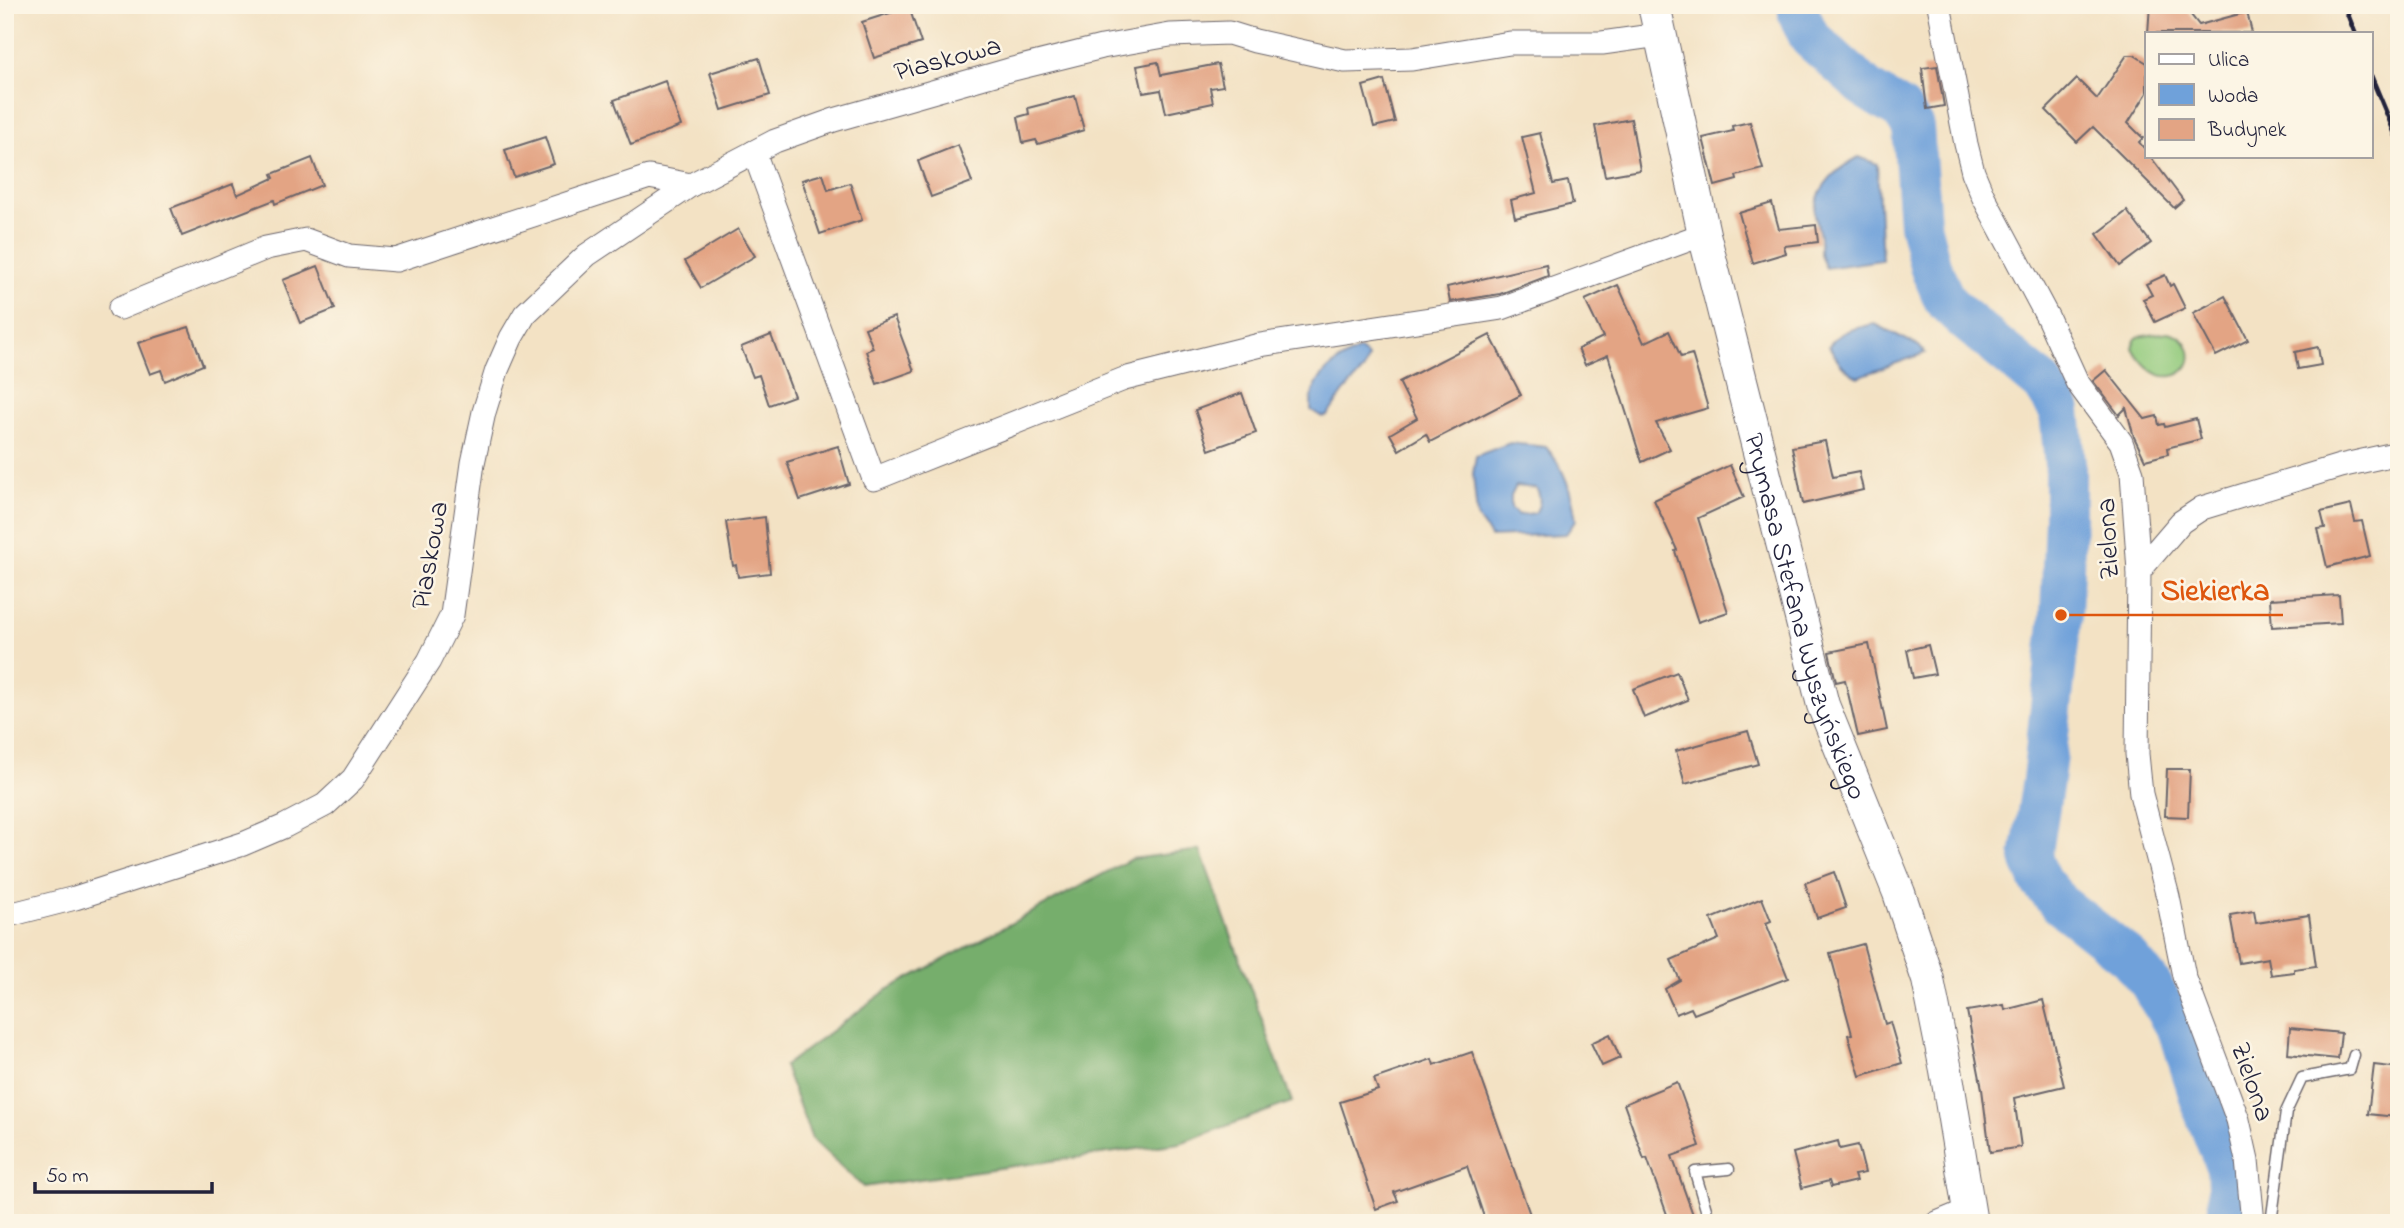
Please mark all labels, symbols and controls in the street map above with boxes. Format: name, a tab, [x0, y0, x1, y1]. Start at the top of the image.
street label: Piaskowa	[890, 26, 1006, 94]
legend	[2145, 32, 2372, 158]
text: Ulica	[2208, 46, 2249, 76]
text: Woda	[2208, 82, 2258, 112]
text: Budynek	[2207, 116, 2287, 148]
street label: Prymasa Stefana Wyszyńskiego	[1731, 429, 1876, 807]
street label: Zielona	[2087, 497, 2132, 581]
street label: Piaskowa	[402, 498, 461, 613]
callout: Siekierka	[2147, 564, 2283, 615]
text: Siekierka	[2161, 571, 2269, 615]
street label: Zielona	[2218, 1037, 2283, 1127]
scale bar	[35, 1151, 212, 1195]
text: 50 m	[46, 1162, 89, 1192]

